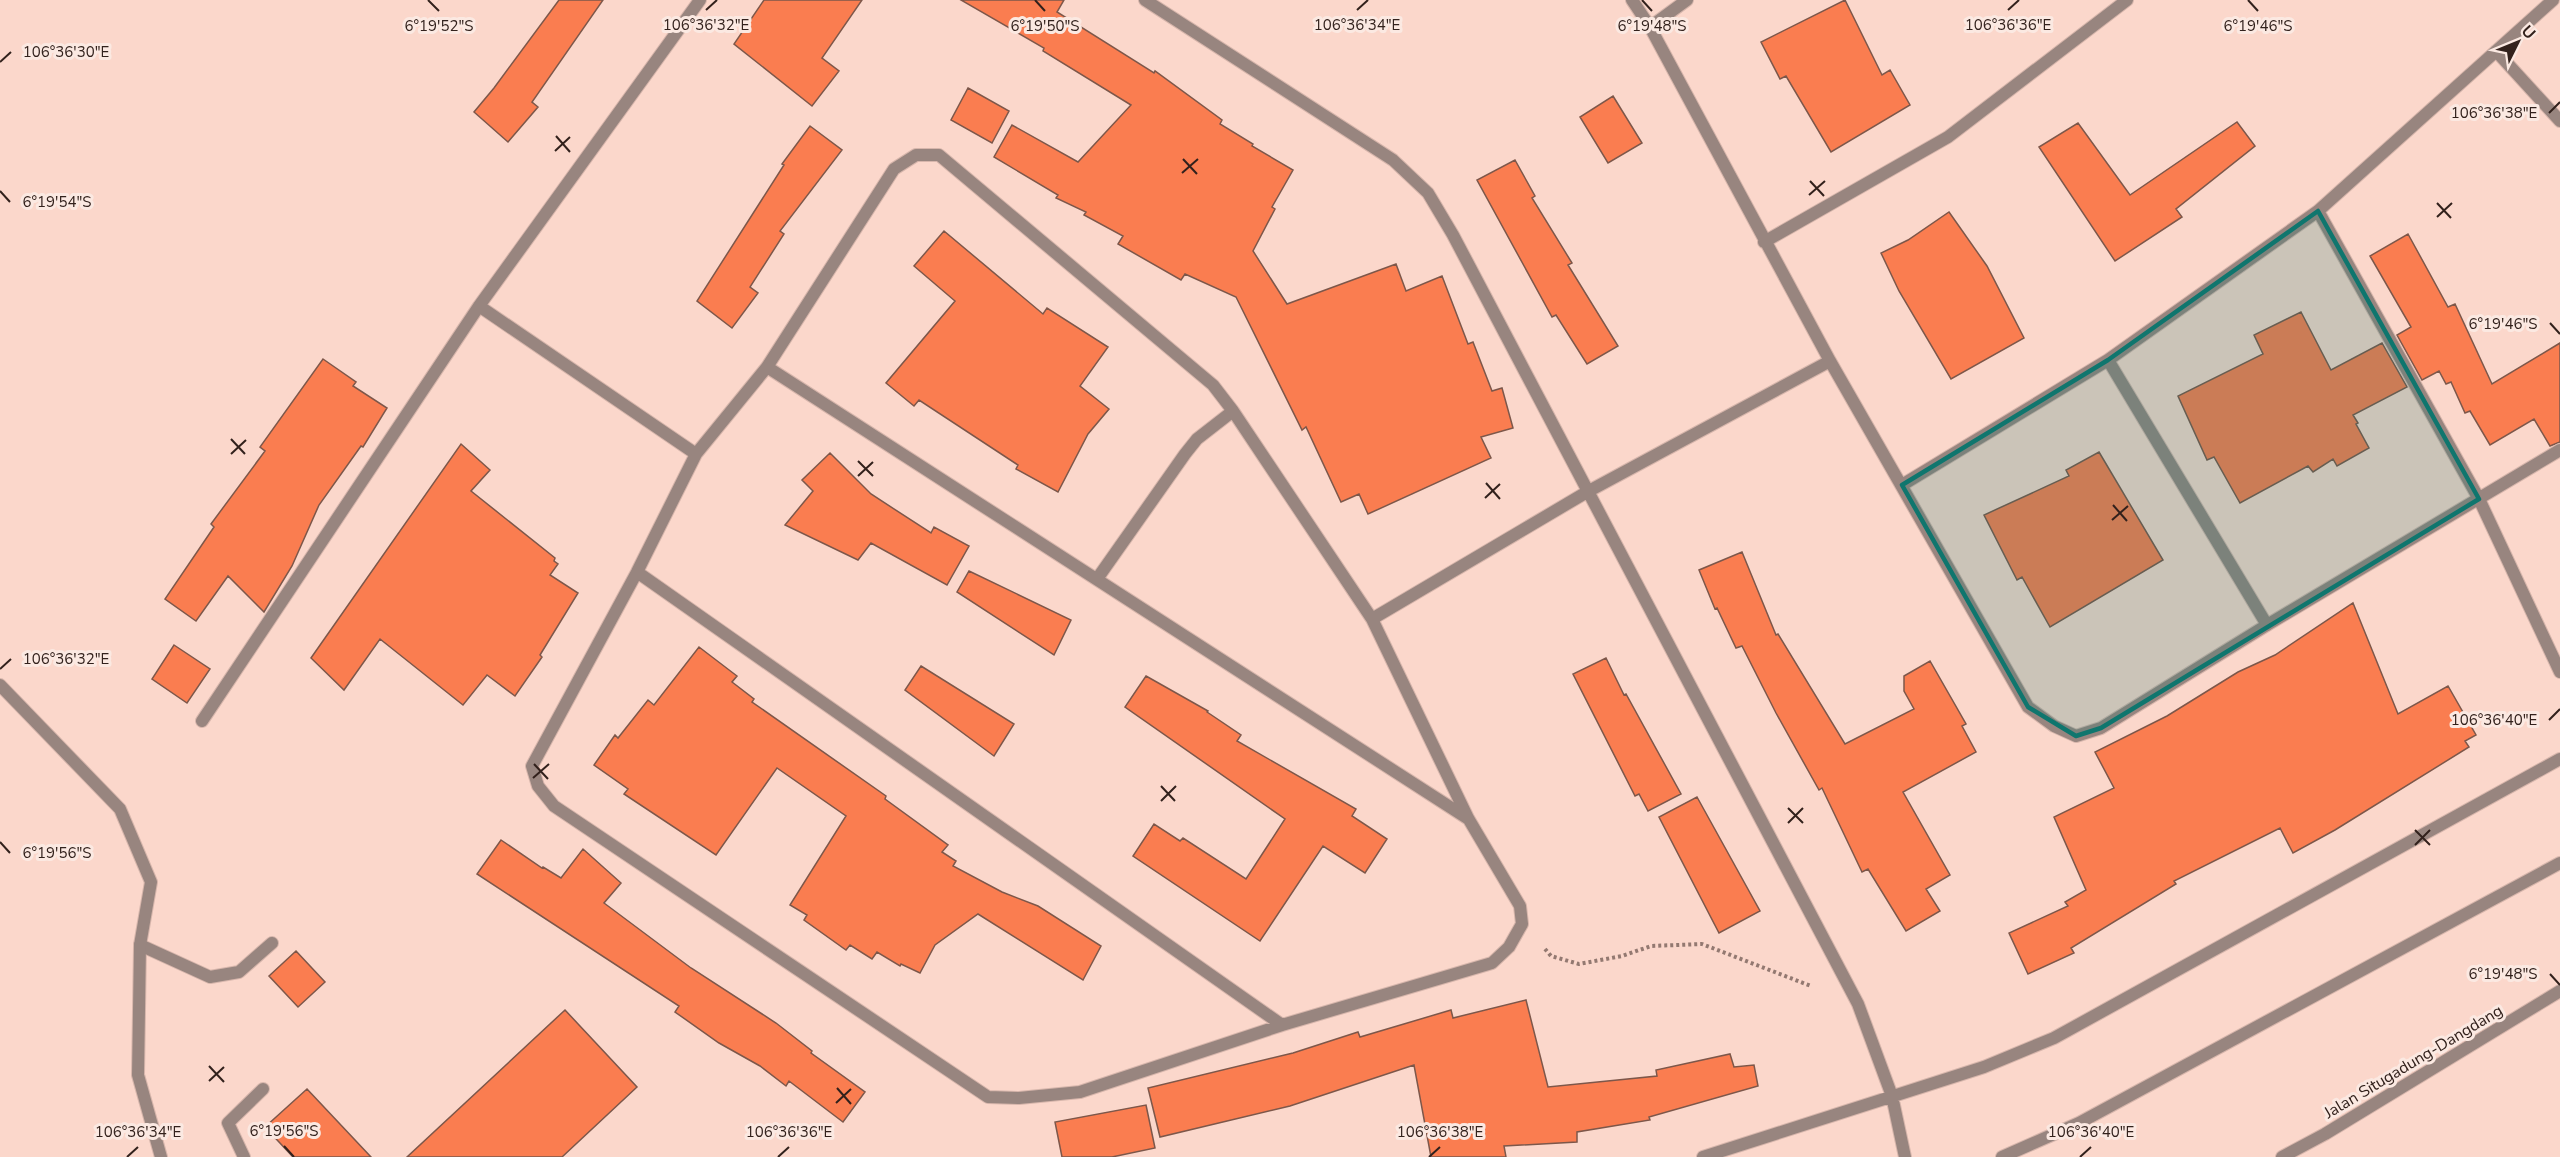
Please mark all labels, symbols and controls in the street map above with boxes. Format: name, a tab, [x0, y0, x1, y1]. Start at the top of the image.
north arrow	[2488, 12, 2548, 72]
text: 106°36'32"E	[663, 15, 749, 35]
text: 106°36'34"E	[1314, 15, 1400, 35]
text: 106°36'36"E	[1965, 15, 2051, 35]
text: 6°19'52"S	[405, 16, 473, 36]
text: 6°19'50"S	[1011, 16, 1079, 36]
text: 6°19'48"S	[1618, 16, 1686, 36]
text: 6°19'46"S	[2224, 16, 2292, 36]
text: U	[2516, 21, 2540, 44]
text: 106°36'30"E	[23, 42, 109, 62]
text: 106°36'38"E	[2451, 103, 2537, 123]
text: 6°19'54"S	[23, 192, 91, 212]
text: 6°19'46"S	[2469, 314, 2537, 334]
text: 106°36'32"E	[23, 649, 109, 669]
text: 106°36'40"E	[2451, 710, 2537, 730]
text: 6°19'56"S	[23, 843, 91, 863]
text: 6°19'48"S	[2469, 964, 2537, 984]
street label: Jalan Situgadung-Dangdang	[2319, 1000, 2507, 1125]
text: 6°19'56"S	[250, 1121, 318, 1141]
text: 106°36'34"E	[95, 1122, 181, 1142]
text: 106°36'36"E	[746, 1122, 832, 1142]
text: 106°36'38"E	[1397, 1122, 1483, 1142]
text: 106°36'40"E	[2048, 1122, 2134, 1142]

